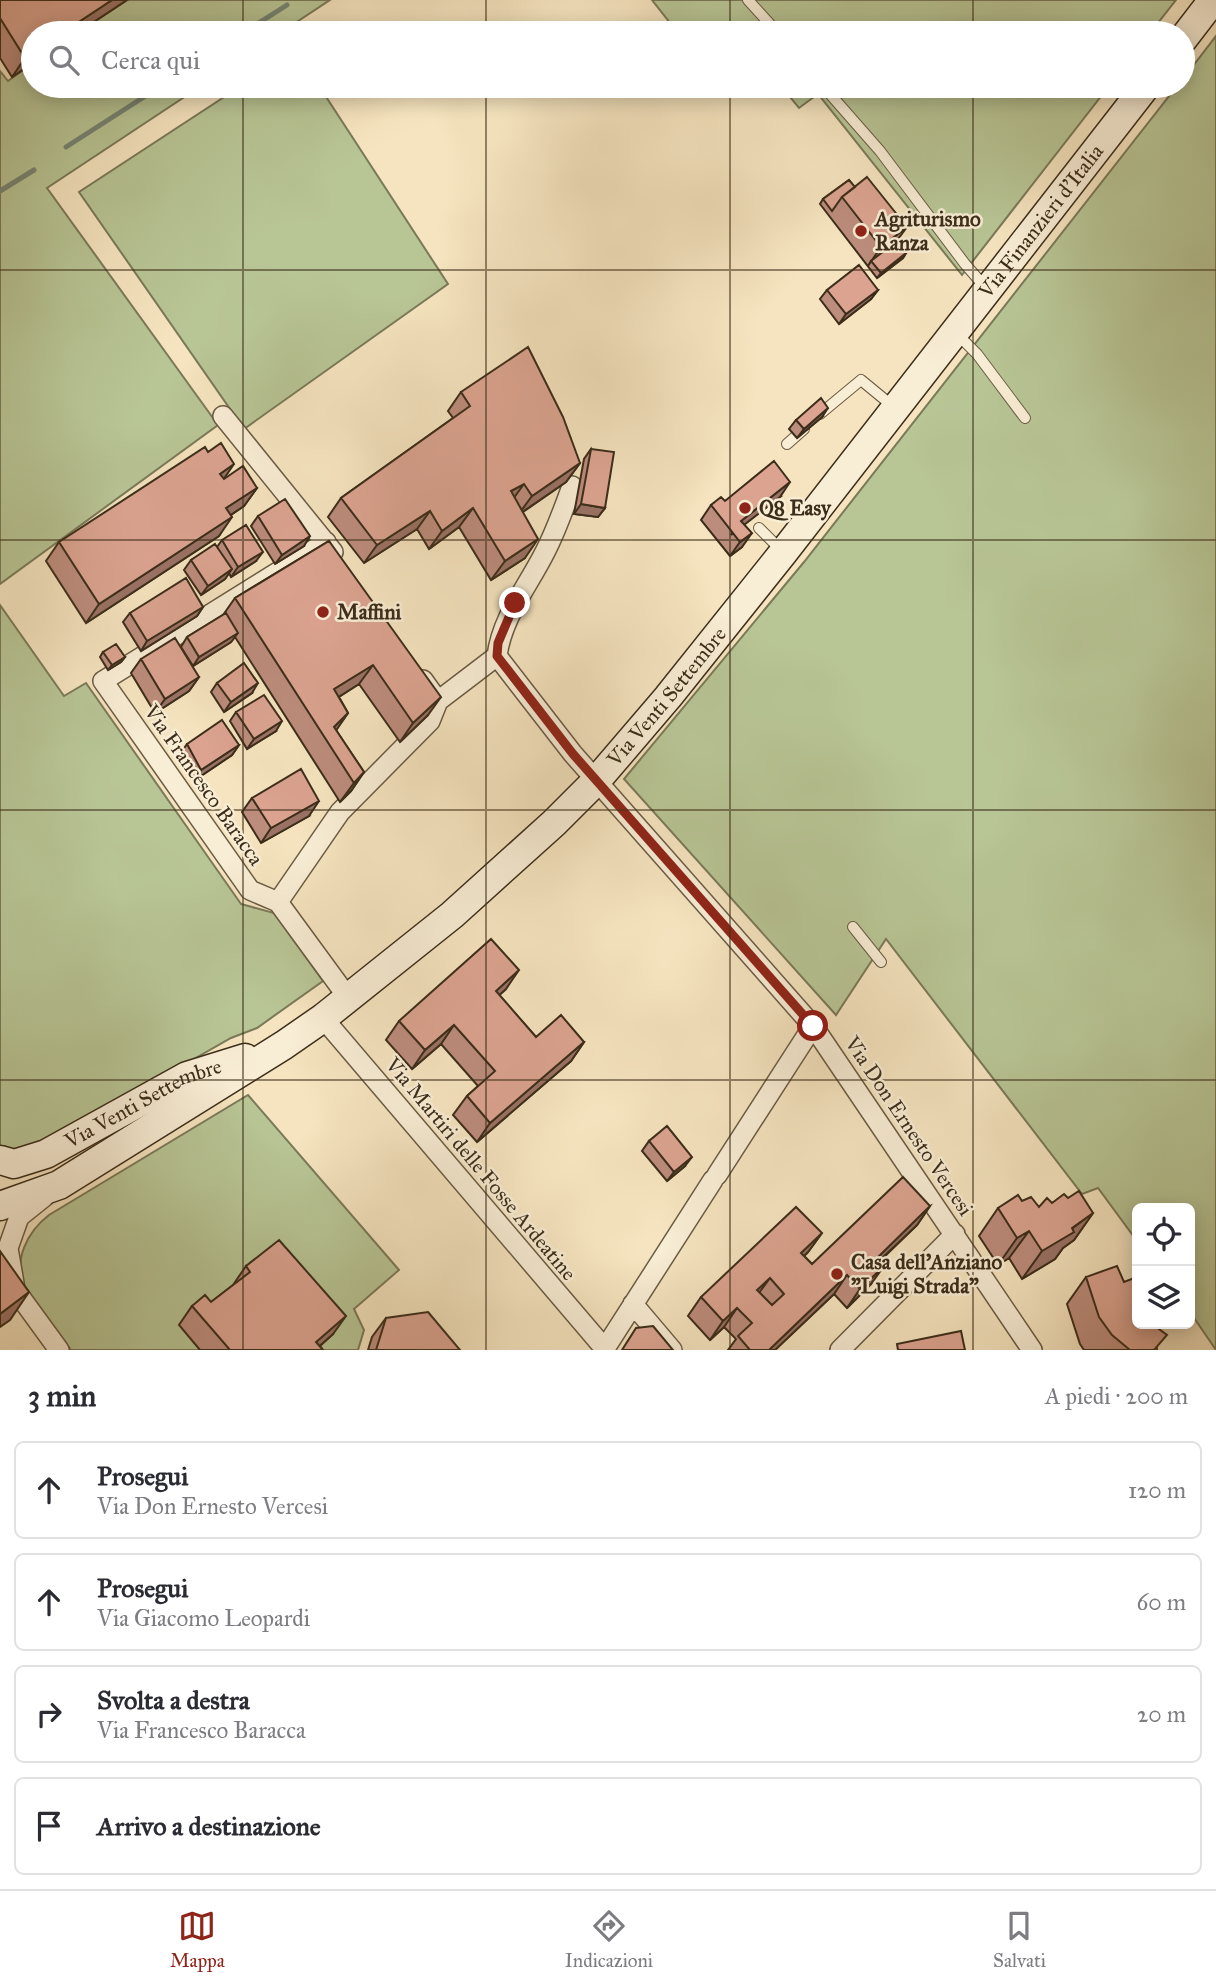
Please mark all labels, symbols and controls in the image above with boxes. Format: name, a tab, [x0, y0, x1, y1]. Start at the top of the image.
search box	[21, 21, 1195, 98]
icon: search	[45, 41, 83, 79]
text: Cerca qui	[101, 44, 200, 76]
street label: Via Finanzieri d'Italia	[972, 139, 1109, 304]
place label: Agriturismo Ranza	[873, 206, 981, 256]
marker: Agriturismo Ranza	[853, 223, 869, 239]
place label: Q8 Easy	[759, 495, 832, 521]
marker: Q8 Easy	[737, 500, 753, 516]
route end	[499, 587, 530, 618]
place label: Maffini	[337, 599, 402, 625]
marker: Maffini	[315, 604, 331, 620]
street label: Via Venti Settembre	[601, 621, 732, 772]
street label: Via Francesco Baracca	[138, 699, 269, 871]
route start	[797, 1010, 828, 1041]
street label: Via Don Ernesto Vercesi	[839, 1030, 979, 1221]
street label: Via Martiri delle Fosse Ardeatine	[379, 1051, 582, 1286]
street label: Via Venti Settembre	[59, 1053, 225, 1155]
map controls	[1132, 1203, 1195, 1329]
button: locate	[1132, 1203, 1195, 1266]
place label: Casa dell'Anziano "Luigi Strada"	[851, 1249, 1002, 1299]
marker: Casa dell'Anziano "Luigi Strada"	[829, 1266, 845, 1282]
button: layers	[1132, 1266, 1195, 1329]
text: 3 min	[28, 1378, 96, 1414]
text: A piedi · 200 m	[1045, 1382, 1188, 1410]
text: Prosegui	[97, 1460, 188, 1492]
icon: ahead	[30, 1471, 68, 1509]
text: 120 m	[1128, 1476, 1186, 1504]
text: Via Don Ernesto Vercesi	[97, 1492, 328, 1520]
text: Prosegui	[97, 1572, 188, 1604]
icon: ahead	[30, 1583, 68, 1621]
text: 60 m	[1137, 1588, 1186, 1616]
text: Via Giacomo Leopardi	[97, 1604, 310, 1632]
text: Svolta a destra	[97, 1684, 250, 1716]
icon: right	[30, 1695, 68, 1733]
text: 20 m	[1137, 1700, 1186, 1728]
text: Via Francesco Baracca	[97, 1716, 306, 1744]
icon: arrive	[30, 1807, 68, 1845]
text: Arrivo a destinazione	[97, 1810, 321, 1842]
tab: Mappa	[170, 1907, 225, 1972]
tab: Indicazioni	[565, 1907, 653, 1972]
tab: Salvati	[993, 1907, 1046, 1972]

